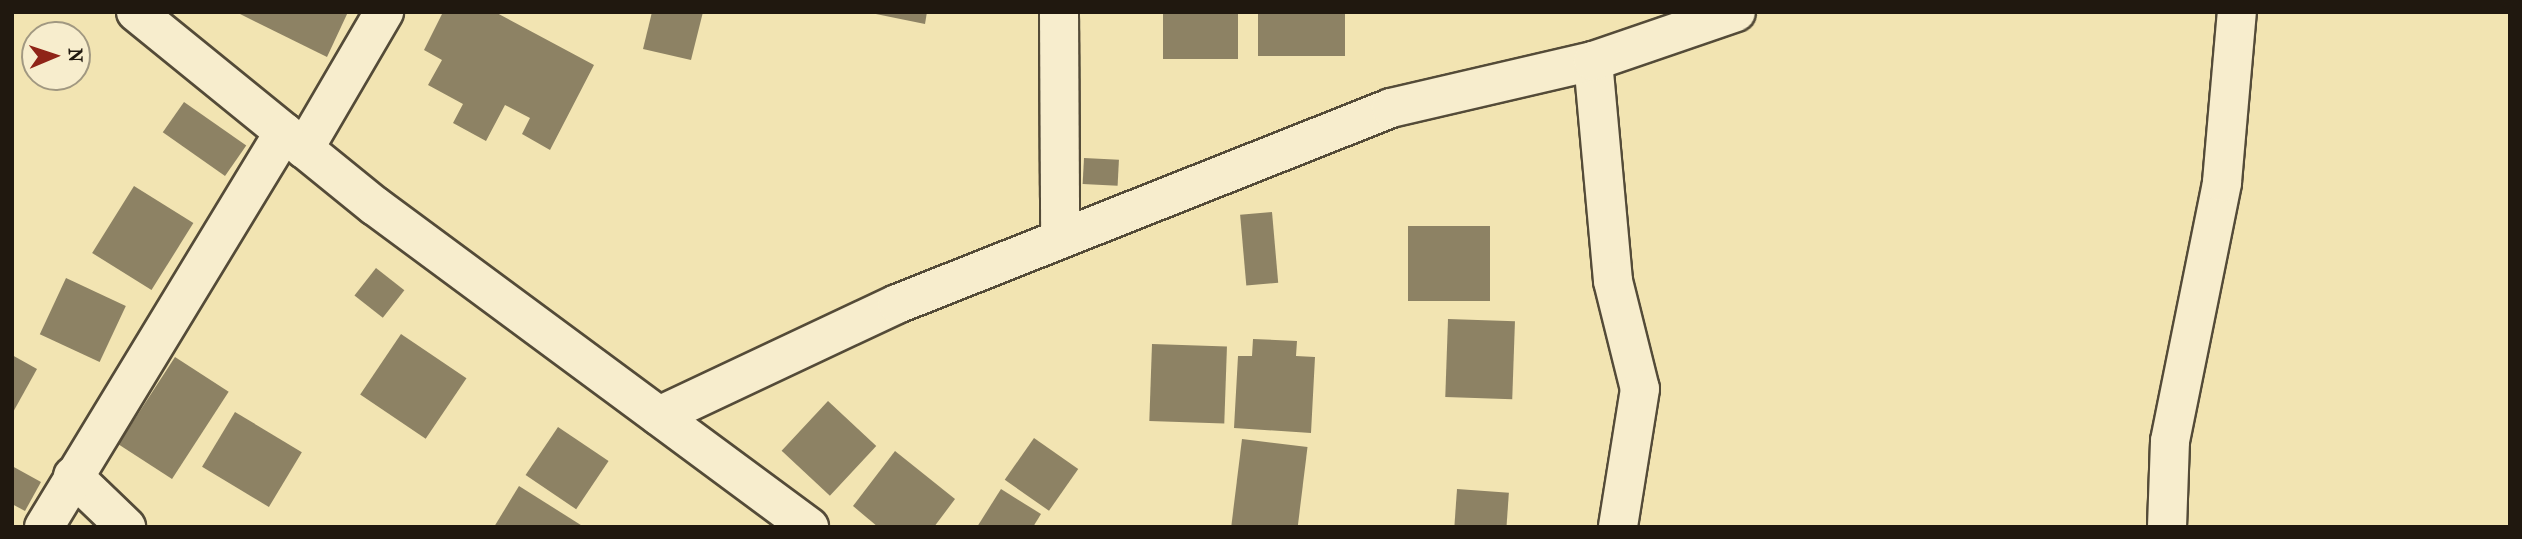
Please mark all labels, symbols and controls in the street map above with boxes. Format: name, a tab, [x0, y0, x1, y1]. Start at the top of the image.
north arrow	[21, 21, 91, 91]
text: N	[64, 48, 86, 63]

